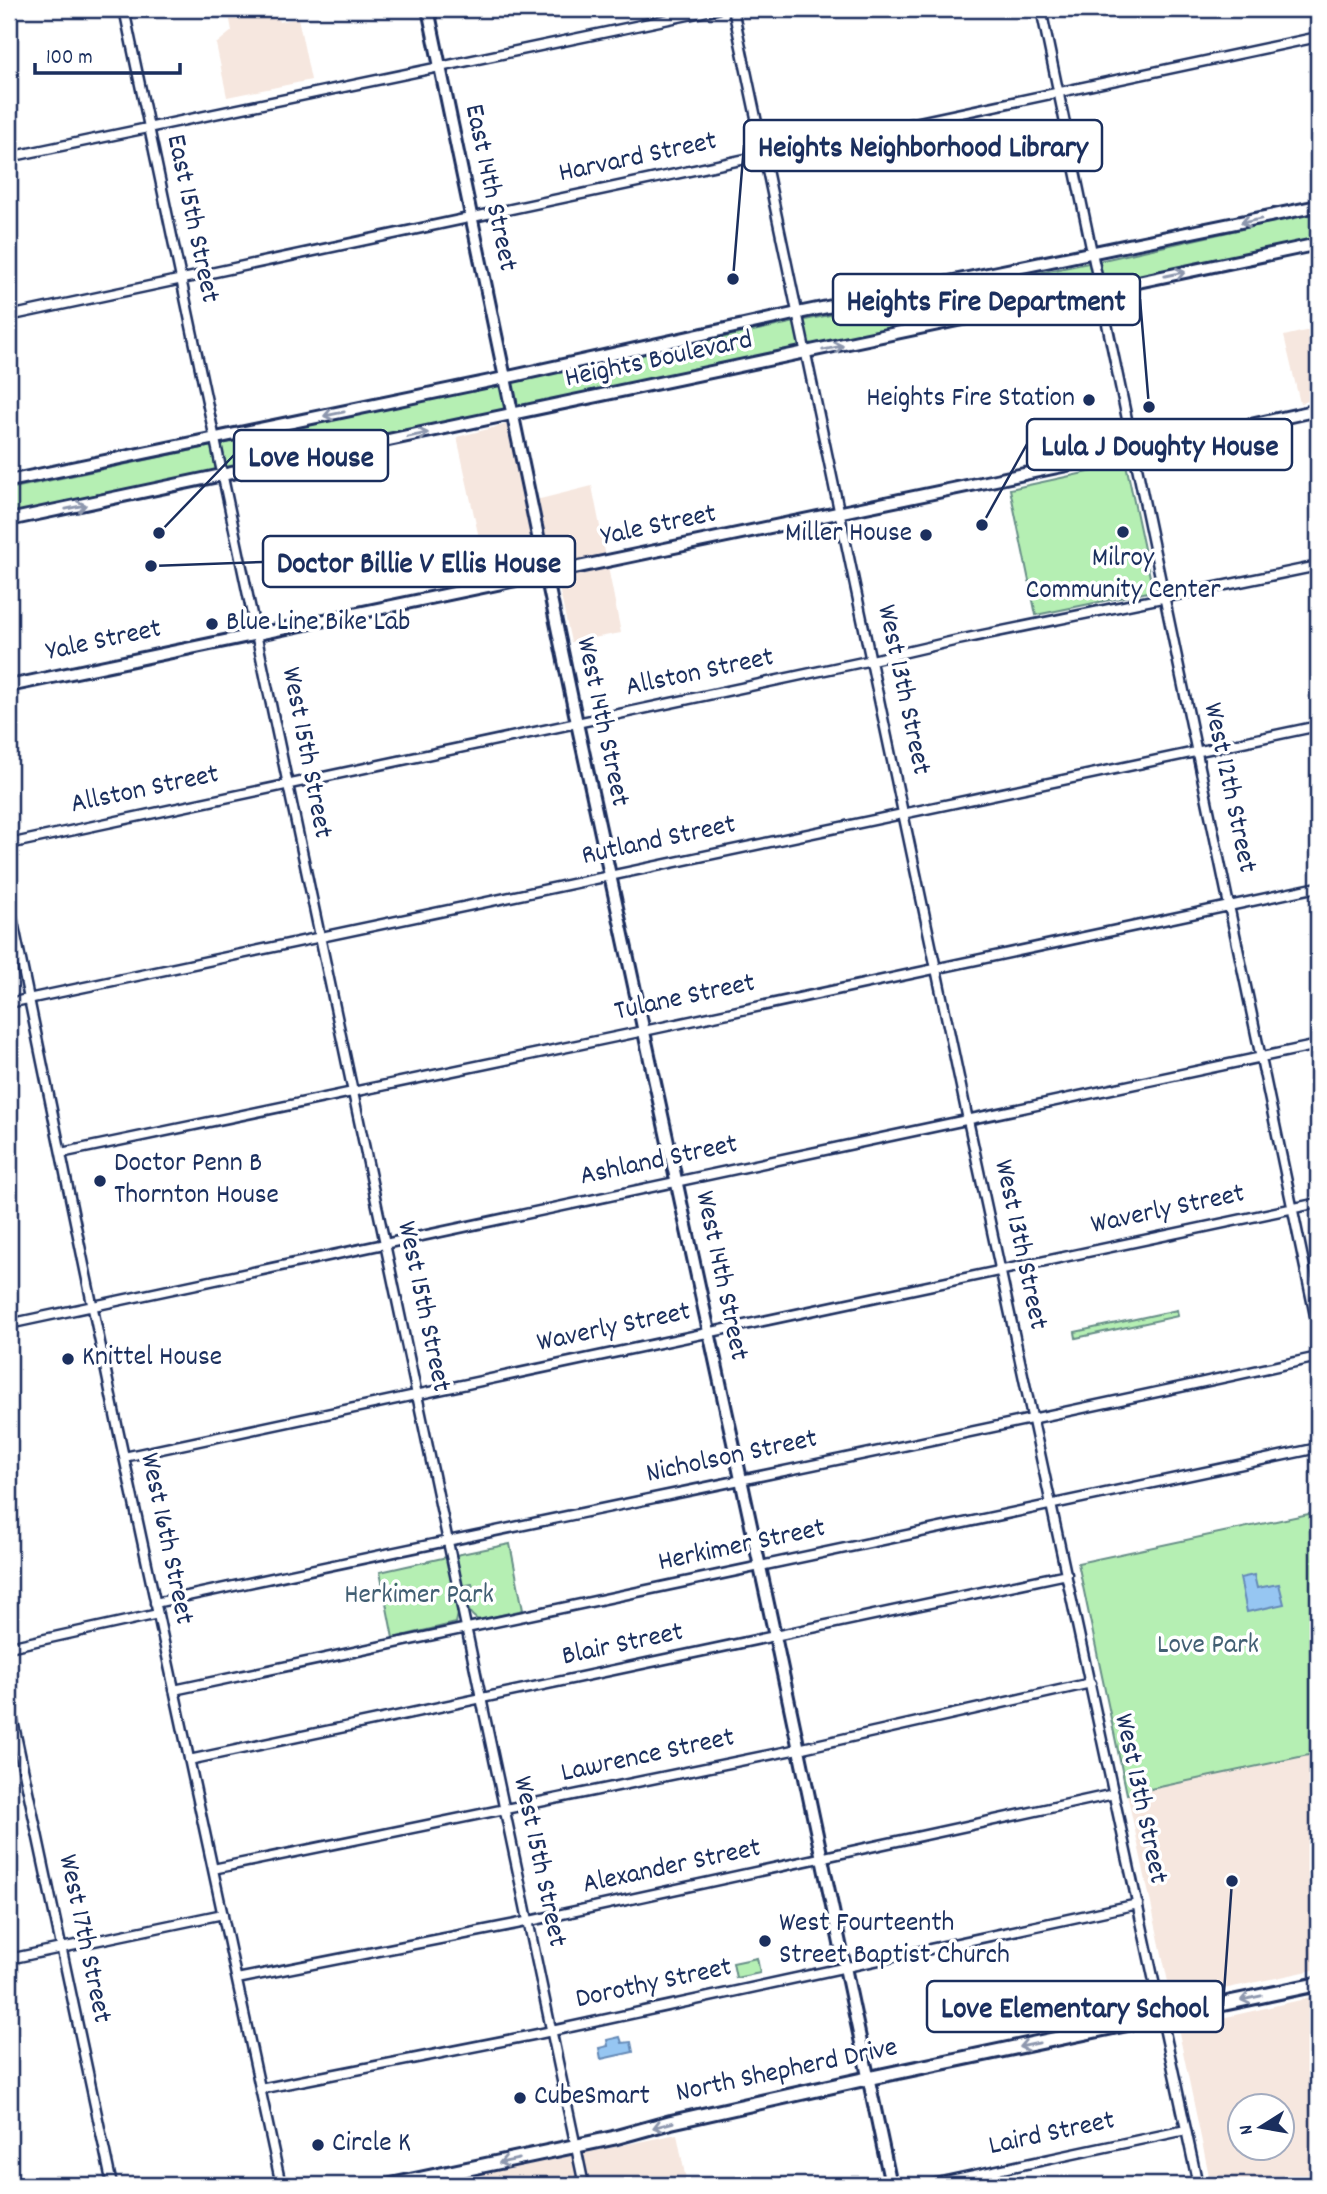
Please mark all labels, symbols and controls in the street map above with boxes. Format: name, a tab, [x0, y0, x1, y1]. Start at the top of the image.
scale bar	[35, 32, 180, 76]
text: 100 m	[46, 44, 93, 74]
street label: East 14th Street	[452, 101, 526, 275]
callout: Heights Neighborhood Library	[744, 120, 1102, 171]
street label: Harvard Street	[555, 123, 721, 195]
text: Heights Neighborhood Library	[758, 129, 1090, 172]
street label: East 15th Street	[154, 131, 228, 307]
one-way arrow	[1240, 214, 1263, 228]
one-way arrow	[1163, 267, 1186, 281]
callout: Heights Fire Department	[833, 274, 1140, 325]
text: Heights Fire Department	[846, 283, 1126, 326]
street label: Heights Boulevard	[562, 322, 756, 400]
one-way arrow	[821, 340, 844, 354]
place label: Heights Fire Station	[866, 380, 1075, 420]
marker: Heights Fire Station	[1081, 392, 1097, 408]
one-way arrow	[323, 407, 346, 421]
callout: Lula J Doughty House	[1027, 419, 1292, 470]
one-way arrow	[406, 427, 429, 441]
text: Lula J Doughty House	[1041, 428, 1279, 471]
callout: Love House	[234, 430, 388, 481]
text: Love House	[248, 439, 374, 482]
street label: Yale Street	[598, 495, 720, 559]
one-way arrow	[64, 499, 87, 513]
place label: Miller House	[785, 515, 912, 555]
marker: Milroy Community Center	[1115, 524, 1131, 540]
marker: Miller House	[918, 527, 934, 543]
callout: Doctor Billie V Ellis House	[263, 536, 575, 587]
place label: Milroy Community Center	[1025, 540, 1221, 612]
text: Doctor Billie V Ellis House	[277, 545, 561, 588]
street label: West 13th Street	[864, 601, 940, 779]
place label: Blue Line Bike Lab	[226, 604, 410, 644]
street label: Yale Street	[43, 610, 165, 674]
marker: Blue Line Bike Lab	[204, 616, 220, 632]
street label: West 14th Street	[564, 634, 638, 810]
street label: Allston Street	[622, 639, 778, 709]
street label: West 15th Street	[269, 664, 341, 842]
street label: West 12th Street	[1190, 699, 1266, 877]
street label: Allston Street	[67, 756, 223, 826]
street label: Rutland Street	[578, 806, 740, 878]
street label: Tulane Street	[611, 965, 759, 1033]
street label: Ashland Street	[576, 1126, 742, 1198]
place label: Doctor Penn B Thornton House	[114, 1145, 279, 1217]
street label: West 13th Street	[981, 1156, 1057, 1334]
marker: Doctor Penn B Thornton House	[92, 1173, 108, 1189]
street label: Waverly Street	[1088, 1175, 1248, 1247]
street label: West 14th Street	[683, 1188, 757, 1364]
street label: West 15th Street	[384, 1218, 460, 1396]
street label: Waverly Street	[534, 1293, 694, 1365]
place label: Knittel House	[82, 1339, 222, 1379]
marker: Knittel House	[60, 1351, 76, 1367]
street label: Nicholson Street	[643, 1420, 821, 1496]
street label: West 16th Street	[127, 1450, 203, 1628]
street label: Herkimer Street	[655, 1510, 829, 1584]
park label: Herkimer Park	[344, 1577, 494, 1617]
street label: Blair Street	[559, 1614, 687, 1678]
park label: Love Park	[1157, 1627, 1259, 1667]
street label: West 13th Street	[1101, 1710, 1177, 1888]
street label: Lawrence Street	[558, 1719, 738, 1795]
street label: West 15th Street	[500, 1773, 576, 1951]
street label: Alexander Street	[579, 1830, 765, 1906]
street label: West 17th Street	[46, 1851, 120, 2027]
place label: West Fourteenth Street Baptist Church	[779, 1905, 1010, 1977]
marker: West Fourteenth Street Baptist Church	[757, 1933, 773, 1949]
street label: Dorothy Street	[572, 1949, 736, 2021]
callout: Love Elementary School	[927, 1981, 1223, 2032]
text: Love Elementary School	[941, 1990, 1210, 2033]
one-way arrow	[1240, 1992, 1263, 2006]
street label: North Shepherd Drive	[672, 2029, 902, 2115]
one-way arrow	[1018, 2038, 1041, 2052]
place label: CubeSmart	[534, 2078, 650, 2118]
marker: CubeSmart	[512, 2090, 528, 2106]
north arrow	[1226, 2092, 1296, 2162]
street label: Laird Street	[985, 2102, 1119, 2168]
one-way arrow	[652, 2119, 675, 2132]
text: N	[1234, 2122, 1262, 2137]
place label: Circle K	[332, 2125, 411, 2165]
marker: Circle K	[310, 2137, 326, 2153]
one-way arrow	[498, 2154, 521, 2168]

